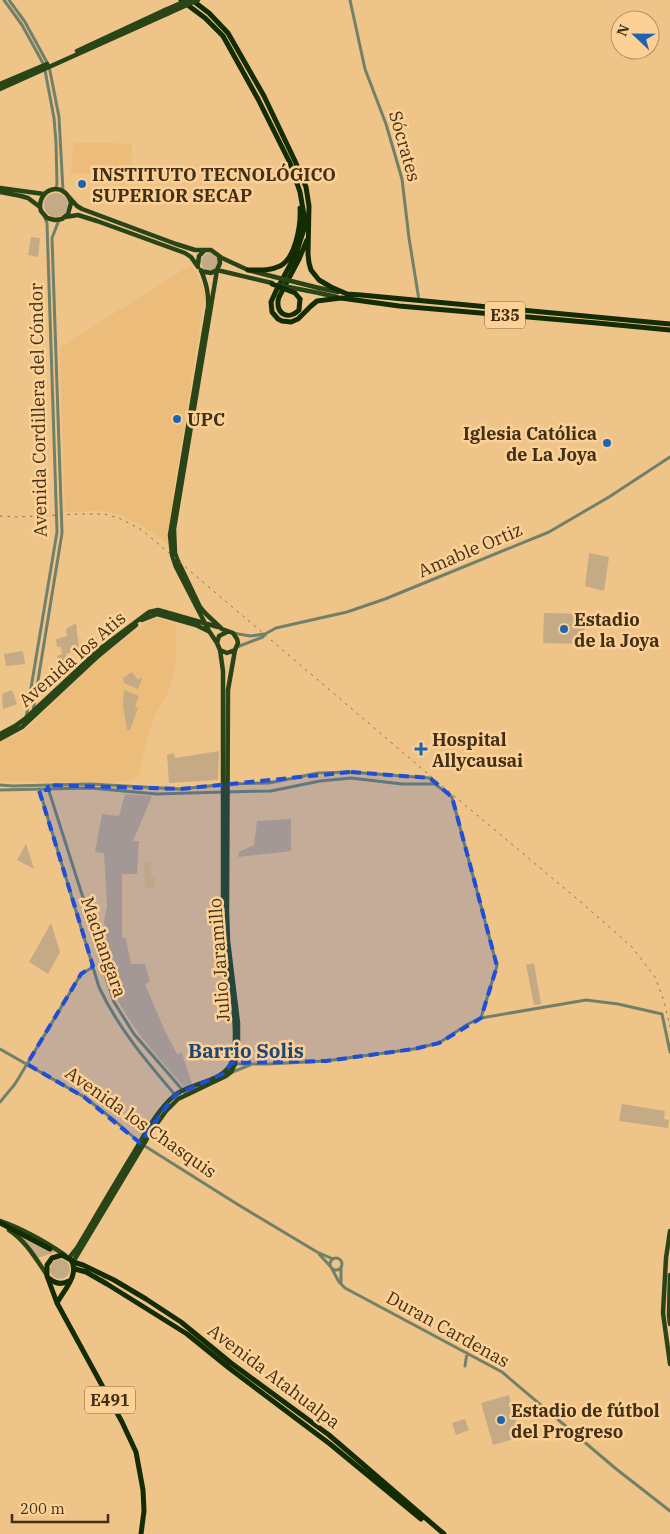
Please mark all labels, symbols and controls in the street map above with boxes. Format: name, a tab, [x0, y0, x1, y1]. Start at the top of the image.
north arrow	[610, 10, 660, 60]
text: N	[613, 22, 633, 39]
street label: Sócrates	[384, 108, 426, 184]
place label: INSTITUTO TECNOLÓGICO SUPERIOR SECAP	[92, 163, 336, 207]
marker: INSTITUTO TECNOLÓGICO SUPERIOR SECAP	[76, 178, 88, 190]
street label: Avenida Cordillera del Cóndor	[24, 283, 52, 537]
road number: E35	[485, 302, 525, 328]
place label: UPC	[187, 408, 225, 431]
marker: UPC	[171, 413, 183, 425]
place label: Iglesia Católica de La Joya	[463, 422, 597, 466]
marker: Iglesia Católica de La Joya	[601, 437, 613, 449]
street label: Amable Ortiz	[414, 518, 526, 582]
street label: Avenida los Atis	[14, 606, 130, 712]
place label: Estadio de la Joya	[574, 608, 660, 652]
marker: Estadio de la Joya	[558, 623, 570, 635]
place label: Hospital Allycausai	[432, 728, 523, 772]
marker: Hospital Allycausai	[414, 742, 428, 756]
street label: Machangara	[76, 894, 132, 1000]
street label: Julio Jaramillo	[203, 897, 235, 1023]
district label: Barrio Solis	[188, 1037, 304, 1064]
street label: Avenida los Chasquis	[61, 1061, 221, 1183]
street label: Duran Cardenas	[382, 1286, 514, 1372]
street label: Avenida Atahualpa	[203, 1319, 345, 1433]
road number: E491	[85, 1386, 135, 1414]
place label: Estadio de fútbol del Progreso	[511, 1399, 660, 1443]
marker: Estadio de fútbol del Progreso	[495, 1414, 507, 1426]
scale bar	[12, 1492, 109, 1524]
text: 200 m	[20, 1499, 65, 1518]

